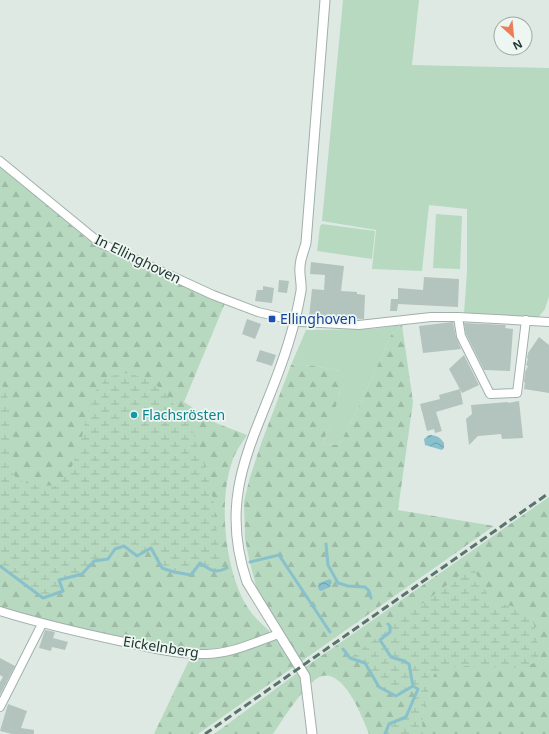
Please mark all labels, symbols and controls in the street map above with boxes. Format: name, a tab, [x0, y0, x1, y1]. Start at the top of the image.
north arrow	[493, 16, 533, 56]
text: N	[510, 37, 525, 54]
street label: In Ellinghoven	[92, 230, 184, 288]
place label: Ellinghoven	[280, 309, 356, 328]
marker: Ellinghoven	[267, 314, 277, 324]
place label: Flachsrösten	[142, 405, 225, 424]
marker: Flachsrösten	[129, 410, 139, 420]
street label: Eickelnberg	[122, 631, 200, 662]

